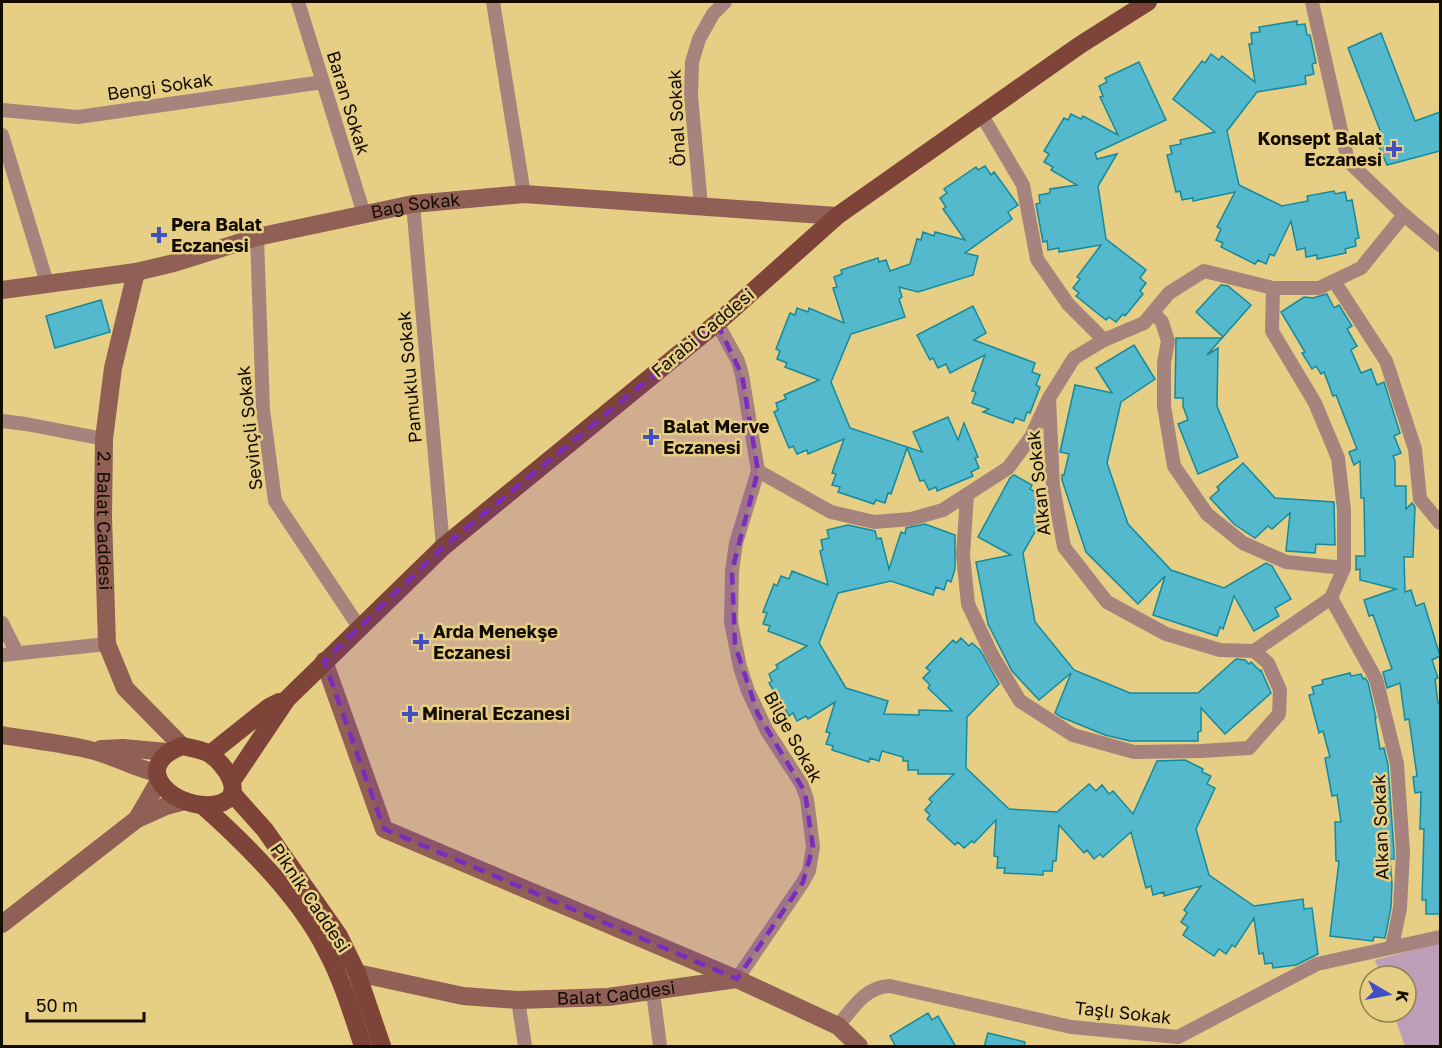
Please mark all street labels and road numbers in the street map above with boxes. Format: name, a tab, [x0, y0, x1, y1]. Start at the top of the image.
street label: Baran Sokak	[323, 48, 375, 157]
street label: Bengi Sokak	[106, 68, 214, 104]
street label: Önal Sokak	[662, 69, 690, 167]
street label: Bağ Sokak	[369, 188, 461, 223]
street label: Farabi Caddesi	[647, 283, 758, 382]
street label: Pamuklu Sokak	[392, 310, 426, 444]
street label: Sevinçli Sokak	[232, 365, 266, 491]
street label: Alkan Sokak	[1022, 429, 1054, 537]
street label: 2. Balat Caddesi	[93, 451, 117, 591]
street label: Bilge Sokak	[760, 687, 828, 786]
street label: Alkan Sokak	[1367, 774, 1393, 880]
street label: Piknik Caddesi	[266, 839, 355, 956]
street label: Balat Caddesi	[556, 976, 677, 1009]
street label: Taşlı Sokak	[1074, 996, 1172, 1028]

